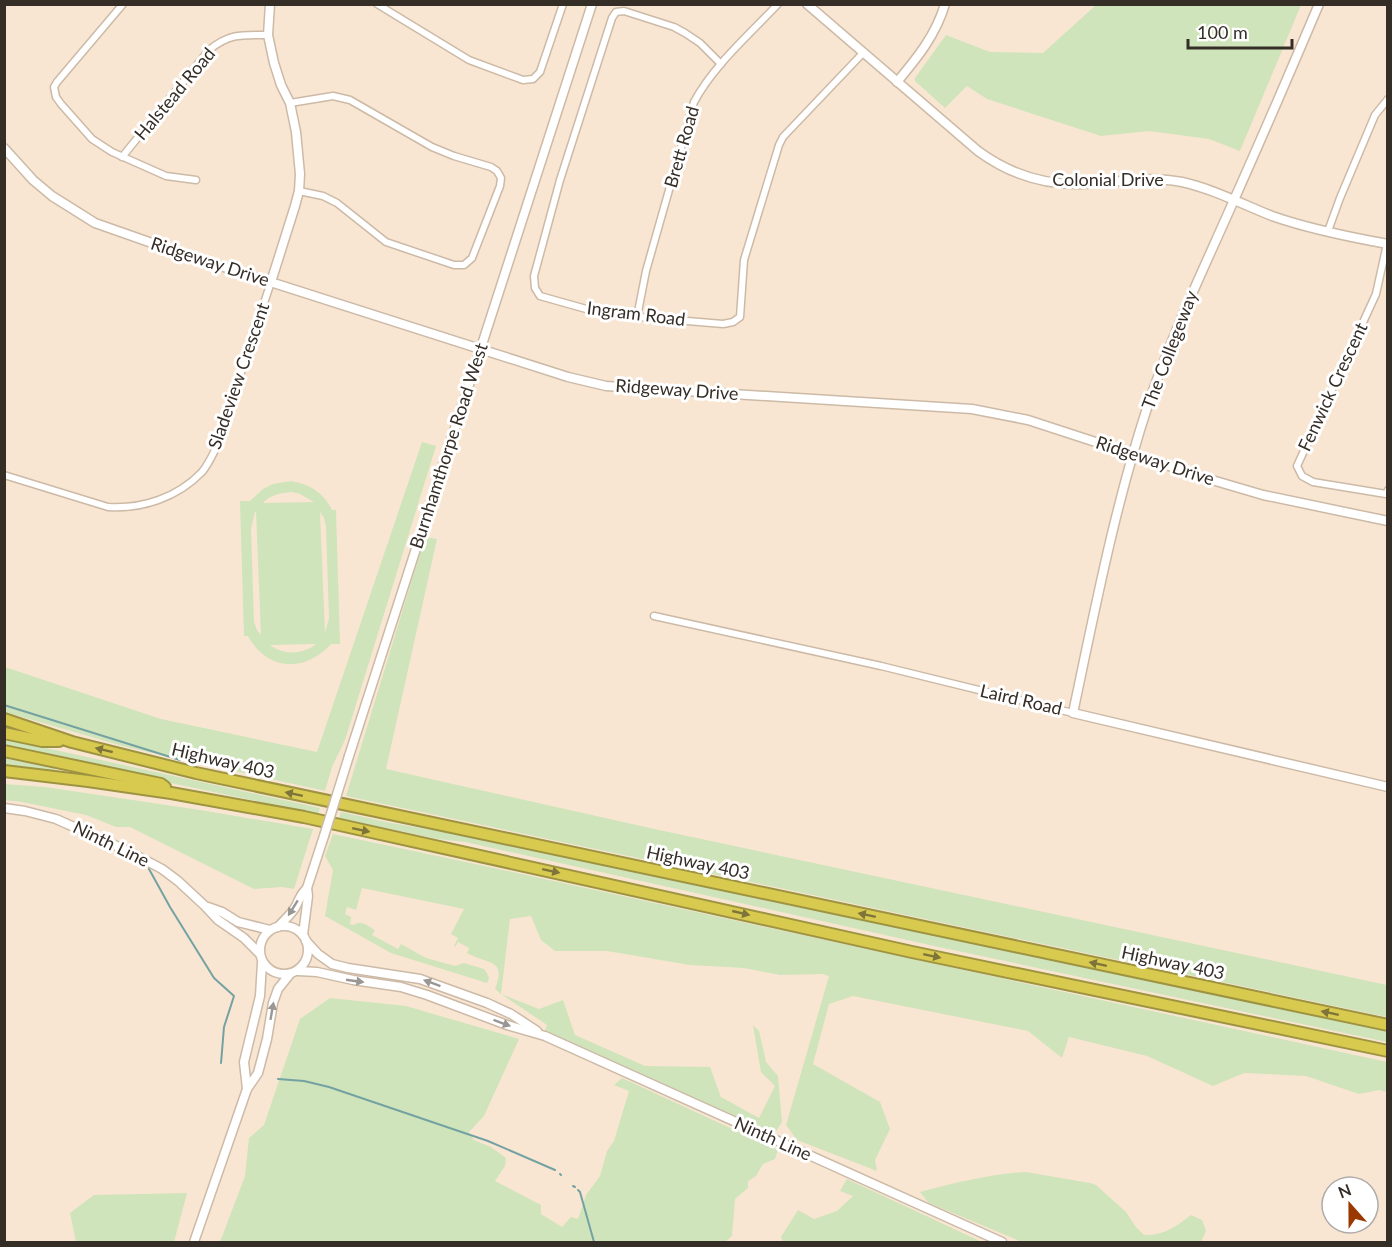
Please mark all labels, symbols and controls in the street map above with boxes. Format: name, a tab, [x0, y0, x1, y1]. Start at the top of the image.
scale bar	[1188, 12, 1292, 50]
text: 100 m	[1197, 21, 1248, 43]
street label: Halstead Road	[129, 43, 219, 144]
street label: Brett Road	[659, 103, 703, 190]
street label: Colonial Drive	[1052, 168, 1164, 190]
street label: Ridgeway Drive	[148, 232, 272, 291]
street label: The Collegeway	[1136, 287, 1202, 412]
street label: Ingram Road	[586, 296, 687, 330]
street label: Sladeview Crescent	[203, 299, 274, 452]
street label: Fenwick Crescent	[1293, 318, 1372, 454]
street label: Burnhamthorpe Road West	[404, 340, 492, 551]
street label: Ridgeway Drive	[615, 374, 739, 404]
street label: Ridgeway Drive	[1093, 431, 1217, 490]
street label: Laird Road	[978, 679, 1064, 719]
street label: Highway 403	[170, 738, 277, 783]
one-way arrow	[95, 744, 113, 754]
one-way arrow	[284, 789, 303, 798]
street label: Ninth Line	[70, 815, 153, 871]
one-way arrow	[351, 825, 370, 835]
street label: Highway 403	[645, 840, 752, 884]
one-way arrow	[542, 867, 561, 876]
one-way arrow	[287, 899, 299, 915]
one-way arrow	[732, 909, 751, 919]
one-way arrow	[857, 910, 876, 919]
street label: Highway 403	[1120, 940, 1227, 984]
one-way arrow	[923, 952, 942, 961]
one-way arrow	[1089, 958, 1108, 968]
one-way arrow	[346, 976, 365, 985]
one-way arrow	[423, 978, 441, 988]
one-way arrow	[268, 1002, 277, 1021]
one-way arrow	[1321, 1008, 1340, 1017]
one-way arrow	[493, 1018, 511, 1028]
street label: Ninth Line	[731, 1111, 815, 1165]
north arrow	[1320, 1175, 1380, 1235]
text: N	[1335, 1179, 1354, 1202]

